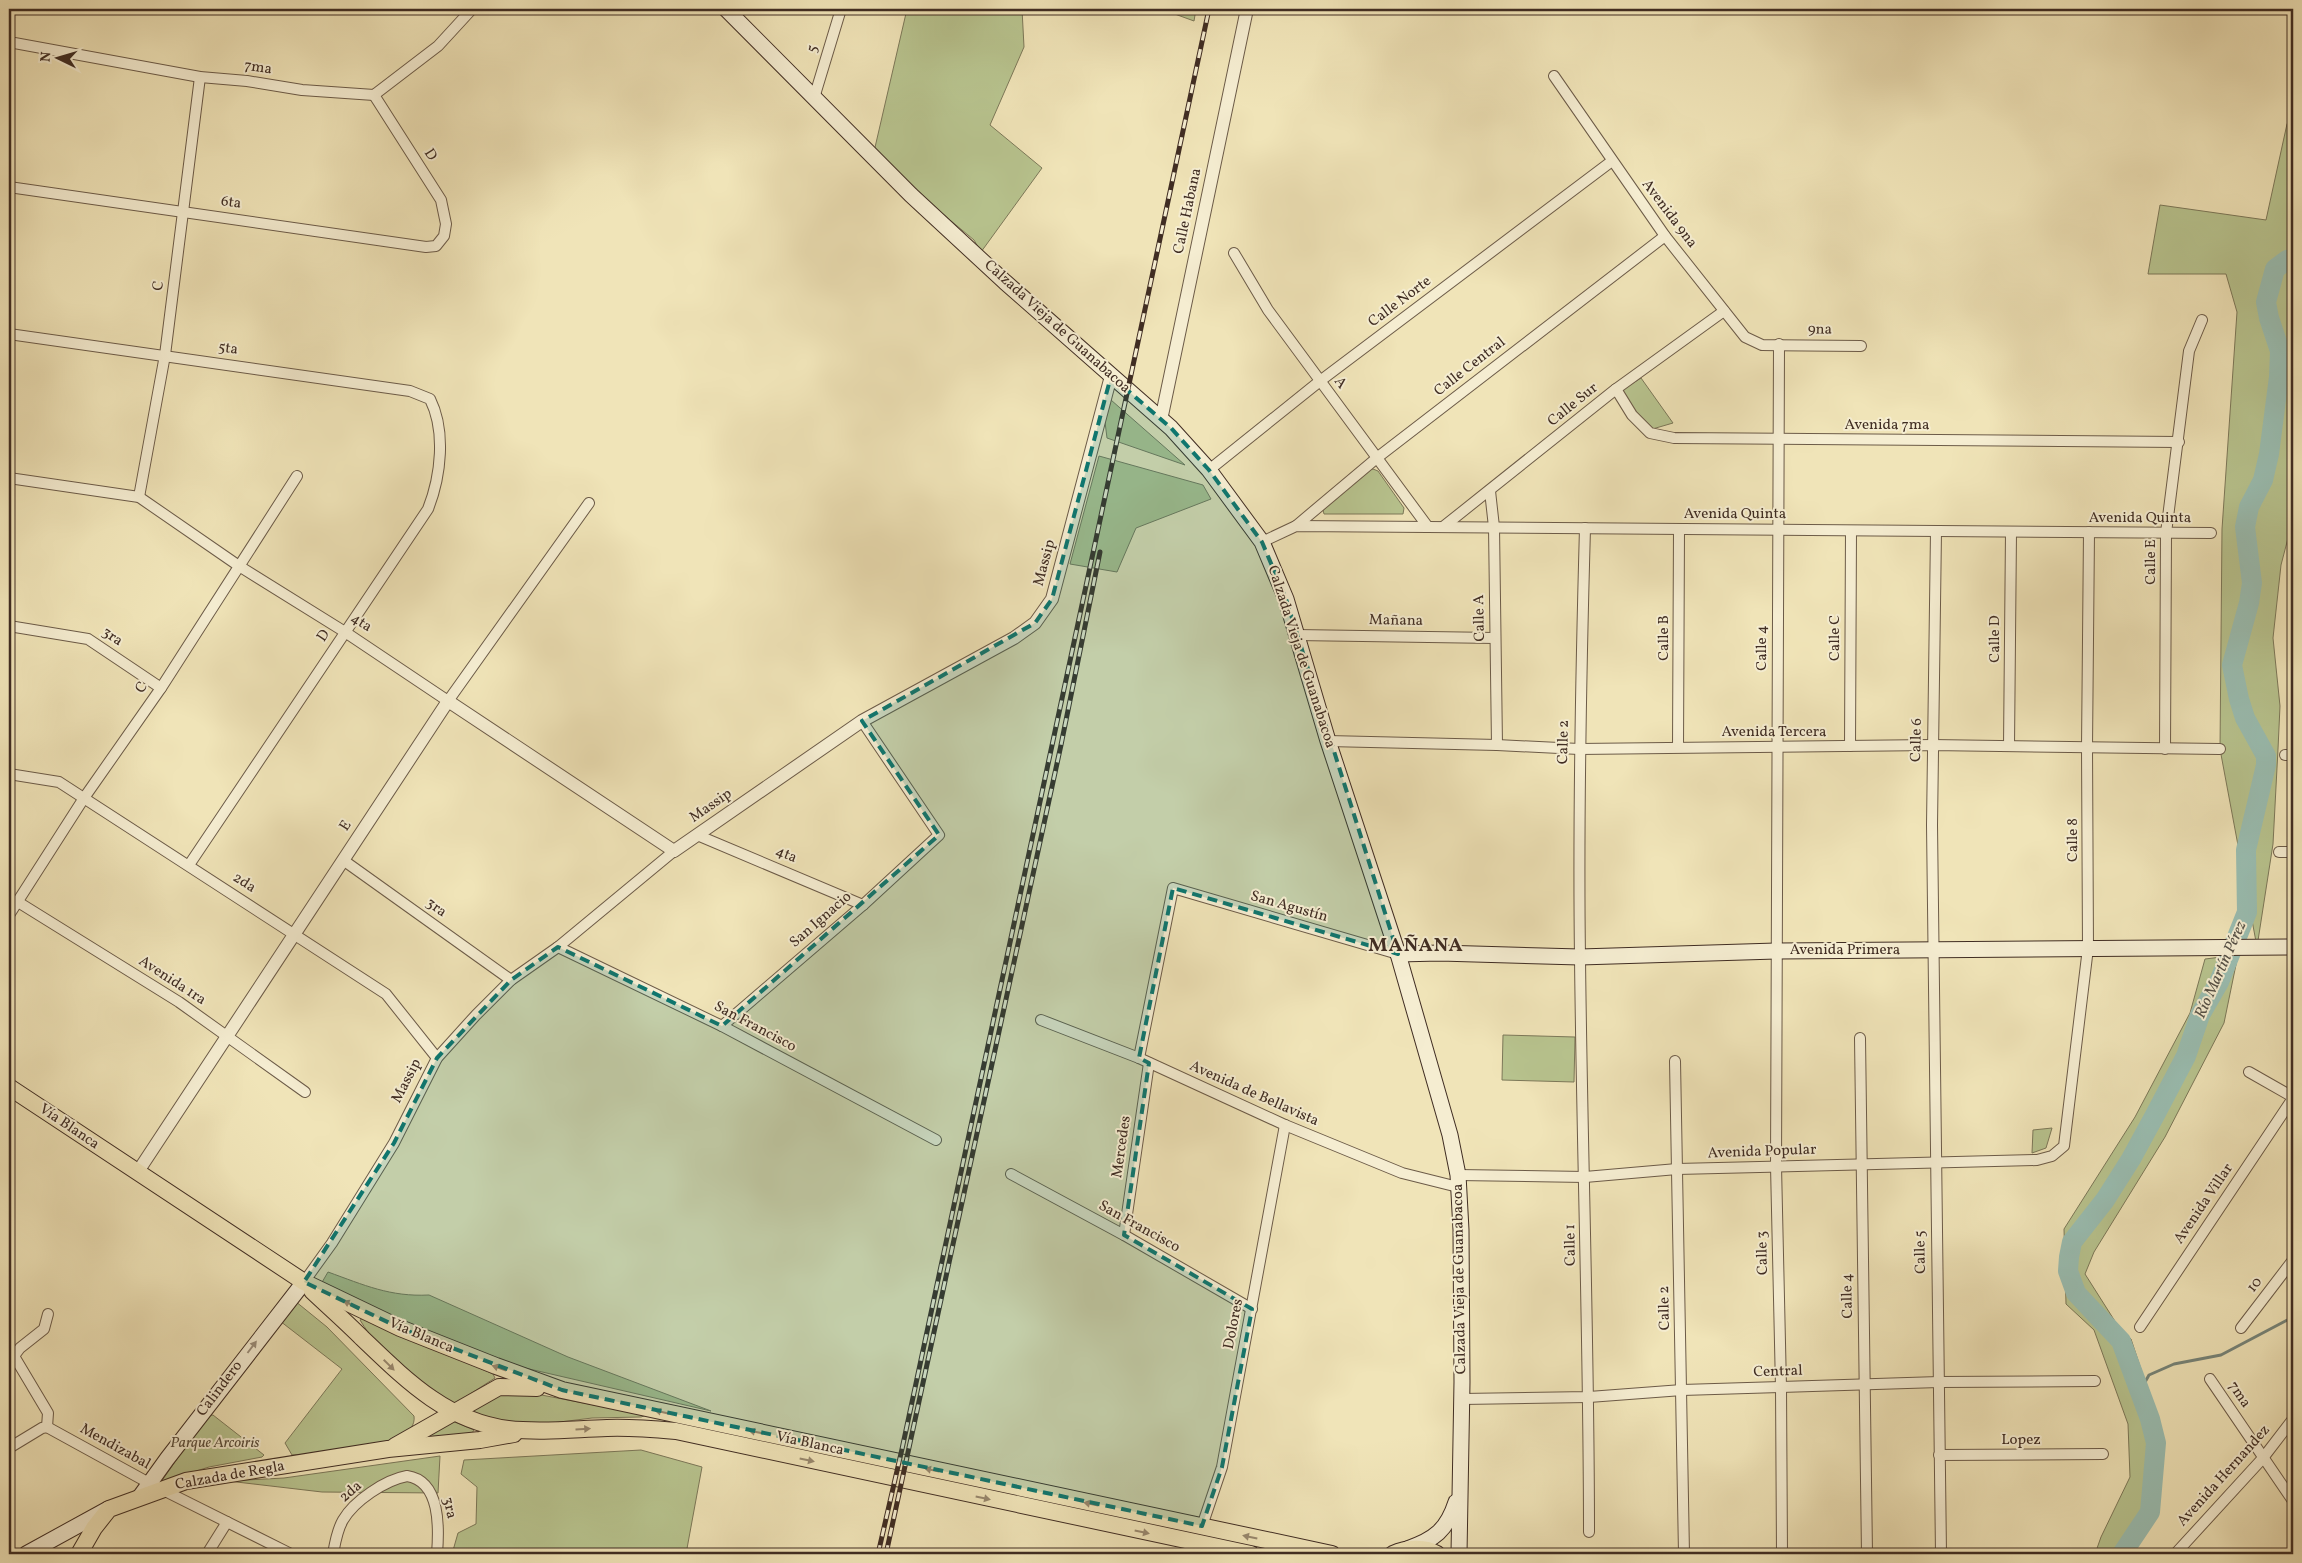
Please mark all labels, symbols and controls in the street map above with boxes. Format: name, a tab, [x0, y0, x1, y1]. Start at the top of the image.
north arrow	[32, 32, 82, 82]
street label: 5	[802, 42, 824, 56]
text: N	[37, 51, 56, 63]
street label: 7ma	[243, 56, 273, 80]
street label: D	[418, 145, 442, 165]
street label: Calle Habana	[1169, 166, 1207, 256]
street label: Avenida 9na	[1636, 175, 1702, 253]
street label: 6ta	[219, 191, 243, 215]
street label: Calzada Vieja de Guanabacoa	[979, 255, 1135, 399]
street label: Calle Norte	[1364, 271, 1436, 333]
street label: C	[148, 279, 170, 292]
street label: 9na	[1808, 319, 1832, 341]
street label: Calle Central	[1430, 332, 1510, 402]
street label: 5ta	[217, 337, 239, 361]
street label: A	[1328, 372, 1352, 394]
street label: Calle Sur	[1543, 378, 1603, 432]
street label: Avenida 7ma	[1845, 415, 1929, 436]
street label: Avenida Quinta	[1684, 504, 1786, 525]
street label: Avenida Quinta	[2089, 508, 2191, 529]
street label: Massip	[1029, 537, 1061, 589]
street label: Calle E	[2141, 539, 2162, 585]
street label: Calzada Vieja de Guanabacoa	[1262, 563, 1340, 751]
street label: Calle A	[1469, 594, 1491, 642]
street label: 4ta	[346, 608, 376, 638]
street label: Mañana	[1369, 610, 1423, 632]
street label: Calle B	[1654, 615, 1675, 661]
street label: Calle C	[1825, 615, 1846, 661]
street label: Calle D	[1985, 615, 2006, 663]
street label: 3ra	[97, 622, 127, 652]
street label: Calle 4	[1752, 625, 1773, 671]
street label: D	[312, 626, 336, 646]
street label: C	[131, 678, 154, 698]
street label: Calle 6	[1906, 718, 1928, 762]
street label: Calle 2	[1553, 720, 1575, 764]
street label: Avenida Tercera	[1721, 722, 1827, 743]
street label: Massip	[686, 784, 736, 828]
street label: E	[335, 817, 357, 835]
street label: Calle 8	[2063, 818, 2084, 862]
street label: 4ta	[772, 841, 800, 869]
street label: 2da	[228, 868, 260, 898]
street label: San Agustín	[1248, 886, 1330, 928]
street label: San Ignacio	[785, 887, 857, 953]
street label: 3ra	[421, 893, 451, 923]
water label: Río Martín Pérez	[2190, 917, 2253, 1022]
district label: MAÑANA	[1368, 932, 1464, 960]
street label: Avenida Primera	[1790, 940, 1900, 961]
street label: Avenida 1ra	[134, 951, 210, 1011]
street label: San Francisco	[710, 996, 800, 1058]
street label: Massip	[387, 1055, 427, 1107]
street label: Avenida de Bellavista	[1186, 1056, 1322, 1132]
street label: Vía Blanca	[35, 1099, 103, 1155]
street label: Mercedes	[1107, 1114, 1137, 1180]
street label: Avenida Popular	[1707, 1140, 1817, 1164]
street label: Avenida Villar	[2169, 1159, 2239, 1249]
street label: Calzada Vieja de Guanabacoa	[1448, 1183, 1472, 1375]
street label: San Francisco	[1094, 1196, 1184, 1258]
street label: Calle 1	[1560, 1224, 1582, 1266]
street label: Calle 5	[1910, 1230, 1932, 1274]
street label: Calle 3	[1752, 1231, 1774, 1275]
street label: Calle 4	[1837, 1273, 1859, 1319]
street label: 10	[2242, 1273, 2268, 1297]
street label: Calle 2	[1654, 1286, 1676, 1330]
street label: Dolores	[1219, 1297, 1249, 1351]
one-way arrow	[343, 1300, 357, 1308]
street label: Vía Blanca	[385, 1313, 457, 1359]
one-way arrow	[246, 1341, 257, 1354]
street label: Calindero	[192, 1357, 248, 1421]
one-way arrow	[383, 1359, 395, 1371]
street label: Central	[1753, 1361, 1803, 1383]
one-way arrow	[491, 1364, 506, 1372]
street label: 7ma	[2222, 1378, 2256, 1412]
one-way arrow	[654, 1408, 669, 1416]
street label: Mendizabal	[76, 1419, 154, 1475]
street label: Avenida Hernandez	[2173, 1421, 2275, 1531]
one-way arrow	[576, 1424, 592, 1432]
street label: Vía Blanca	[774, 1427, 846, 1461]
one-way arrow	[747, 1428, 763, 1436]
street label: Lopez	[2001, 1430, 2041, 1451]
park label: Parque Arcoiris	[170, 1433, 260, 1454]
street label: Calzada de Regla	[174, 1456, 286, 1496]
one-way arrow	[800, 1456, 815, 1464]
one-way arrow	[924, 1466, 939, 1474]
street label: 2da	[335, 1476, 367, 1508]
one-way arrow	[976, 1494, 991, 1502]
street label: 3ra	[436, 1495, 462, 1521]
one-way arrow	[1082, 1499, 1098, 1507]
one-way arrow	[1135, 1528, 1150, 1536]
one-way arrow	[1242, 1533, 1257, 1541]

